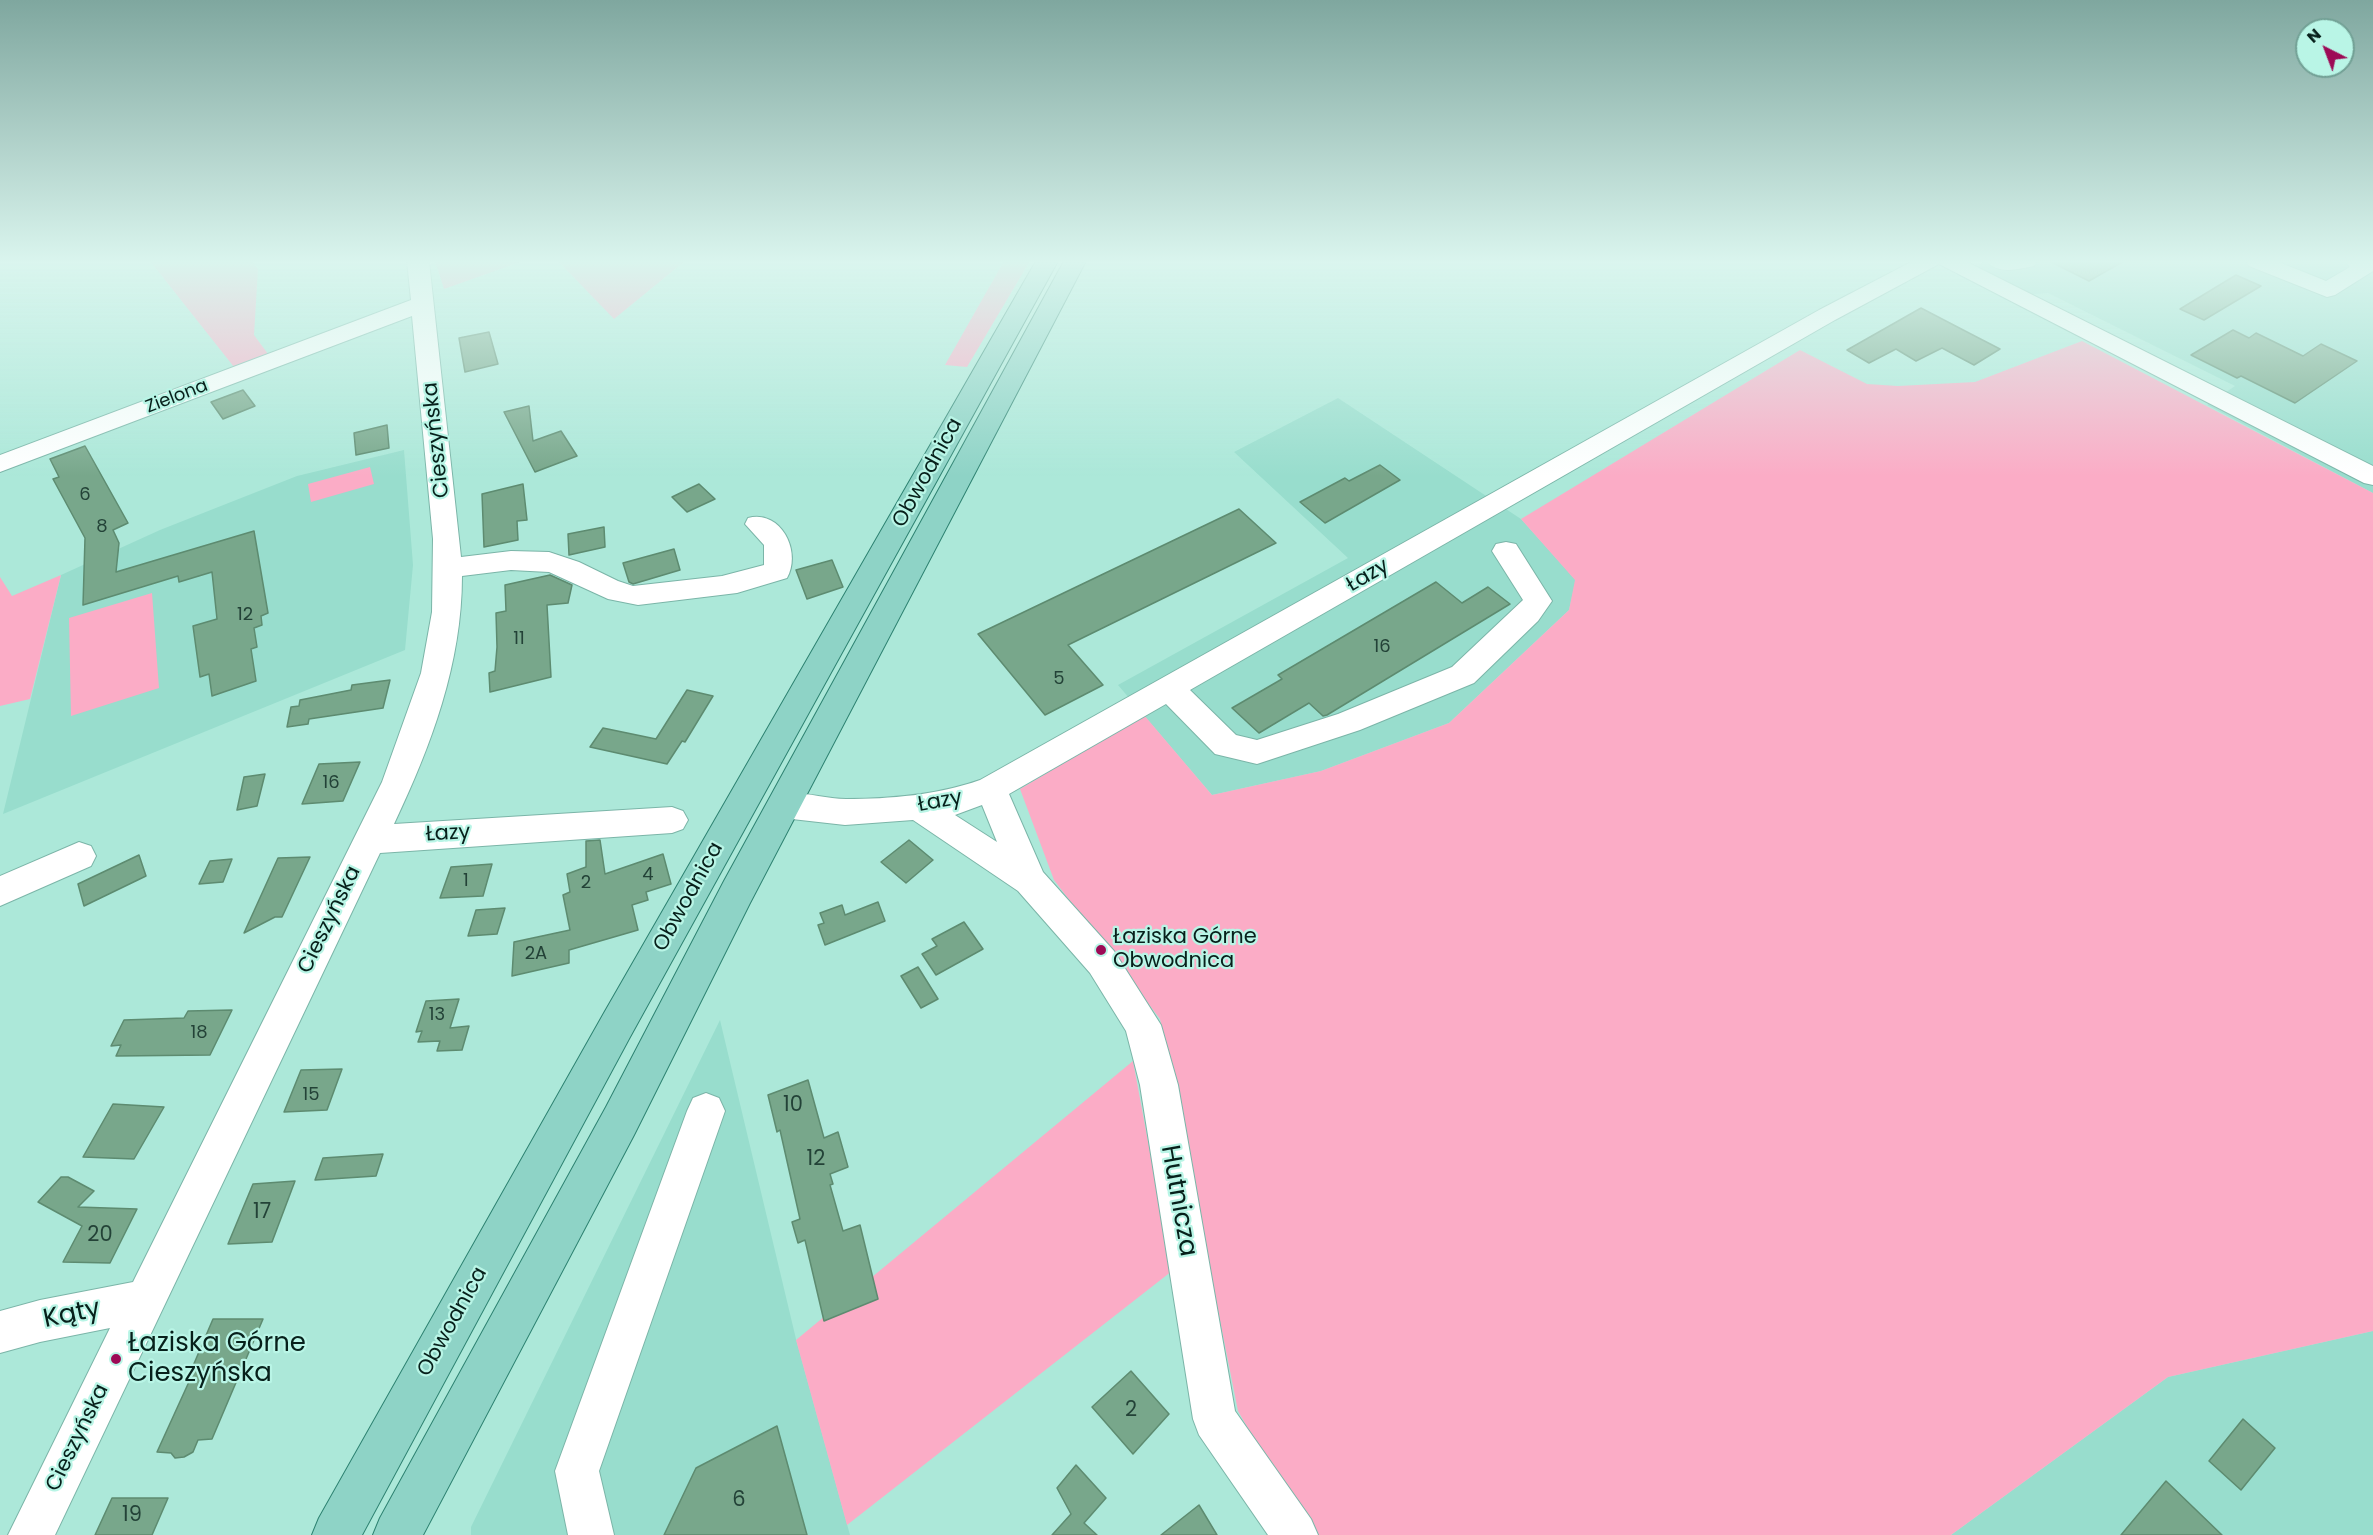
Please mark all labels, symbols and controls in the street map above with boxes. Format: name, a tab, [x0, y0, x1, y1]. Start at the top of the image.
north arrow	[2295, 18, 2355, 78]
text: N	[2302, 23, 2326, 48]
street label: Zielona	[143, 375, 211, 419]
street label: Cieszyńska	[418, 381, 456, 499]
street label: Obwodnica	[888, 414, 968, 532]
house number: 6	[79, 484, 91, 506]
house number: 8	[96, 516, 108, 538]
street label: Łazy	[1342, 554, 1394, 598]
house number: 12	[237, 604, 253, 626]
house number: 11	[513, 628, 525, 650]
house number: 16	[1373, 636, 1391, 658]
house number: 5	[1053, 668, 1065, 690]
house number: 16	[322, 772, 340, 794]
street label: Łazy	[916, 786, 964, 818]
street label: Łazy	[425, 820, 471, 848]
street label: Obwodnica	[649, 838, 729, 956]
street label: Cieszyńska	[293, 862, 367, 978]
house number: 4	[642, 864, 654, 886]
house number: 1	[463, 870, 469, 892]
house number: 2	[581, 872, 591, 894]
place label: Łaziska Górne Obwodnica	[1113, 925, 1257, 975]
house number: 2A	[525, 943, 547, 965]
marker: Łaziska Górne Obwodnica	[1094, 943, 1108, 957]
house number: 13	[429, 1004, 445, 1026]
house number: 18	[190, 1022, 208, 1044]
house number: 15	[302, 1084, 320, 1106]
house number: 10	[783, 1093, 803, 1119]
street label: Hutnicza	[1153, 1143, 1203, 1259]
house number: 12	[807, 1147, 825, 1173]
house number: 17	[253, 1200, 271, 1226]
house number: 20	[87, 1223, 113, 1249]
street label: Obwodnica	[413, 1263, 493, 1381]
street label: Kąty	[41, 1294, 103, 1336]
place label: Łaziska Górne Cieszyńska	[128, 1328, 306, 1390]
marker: Łaziska Górne Cieszyńska	[109, 1352, 123, 1366]
street label: Cieszyńska	[41, 1380, 115, 1496]
house number: 2	[1125, 1398, 1137, 1424]
house number: 6	[732, 1488, 746, 1514]
house number: 19	[122, 1503, 142, 1529]

